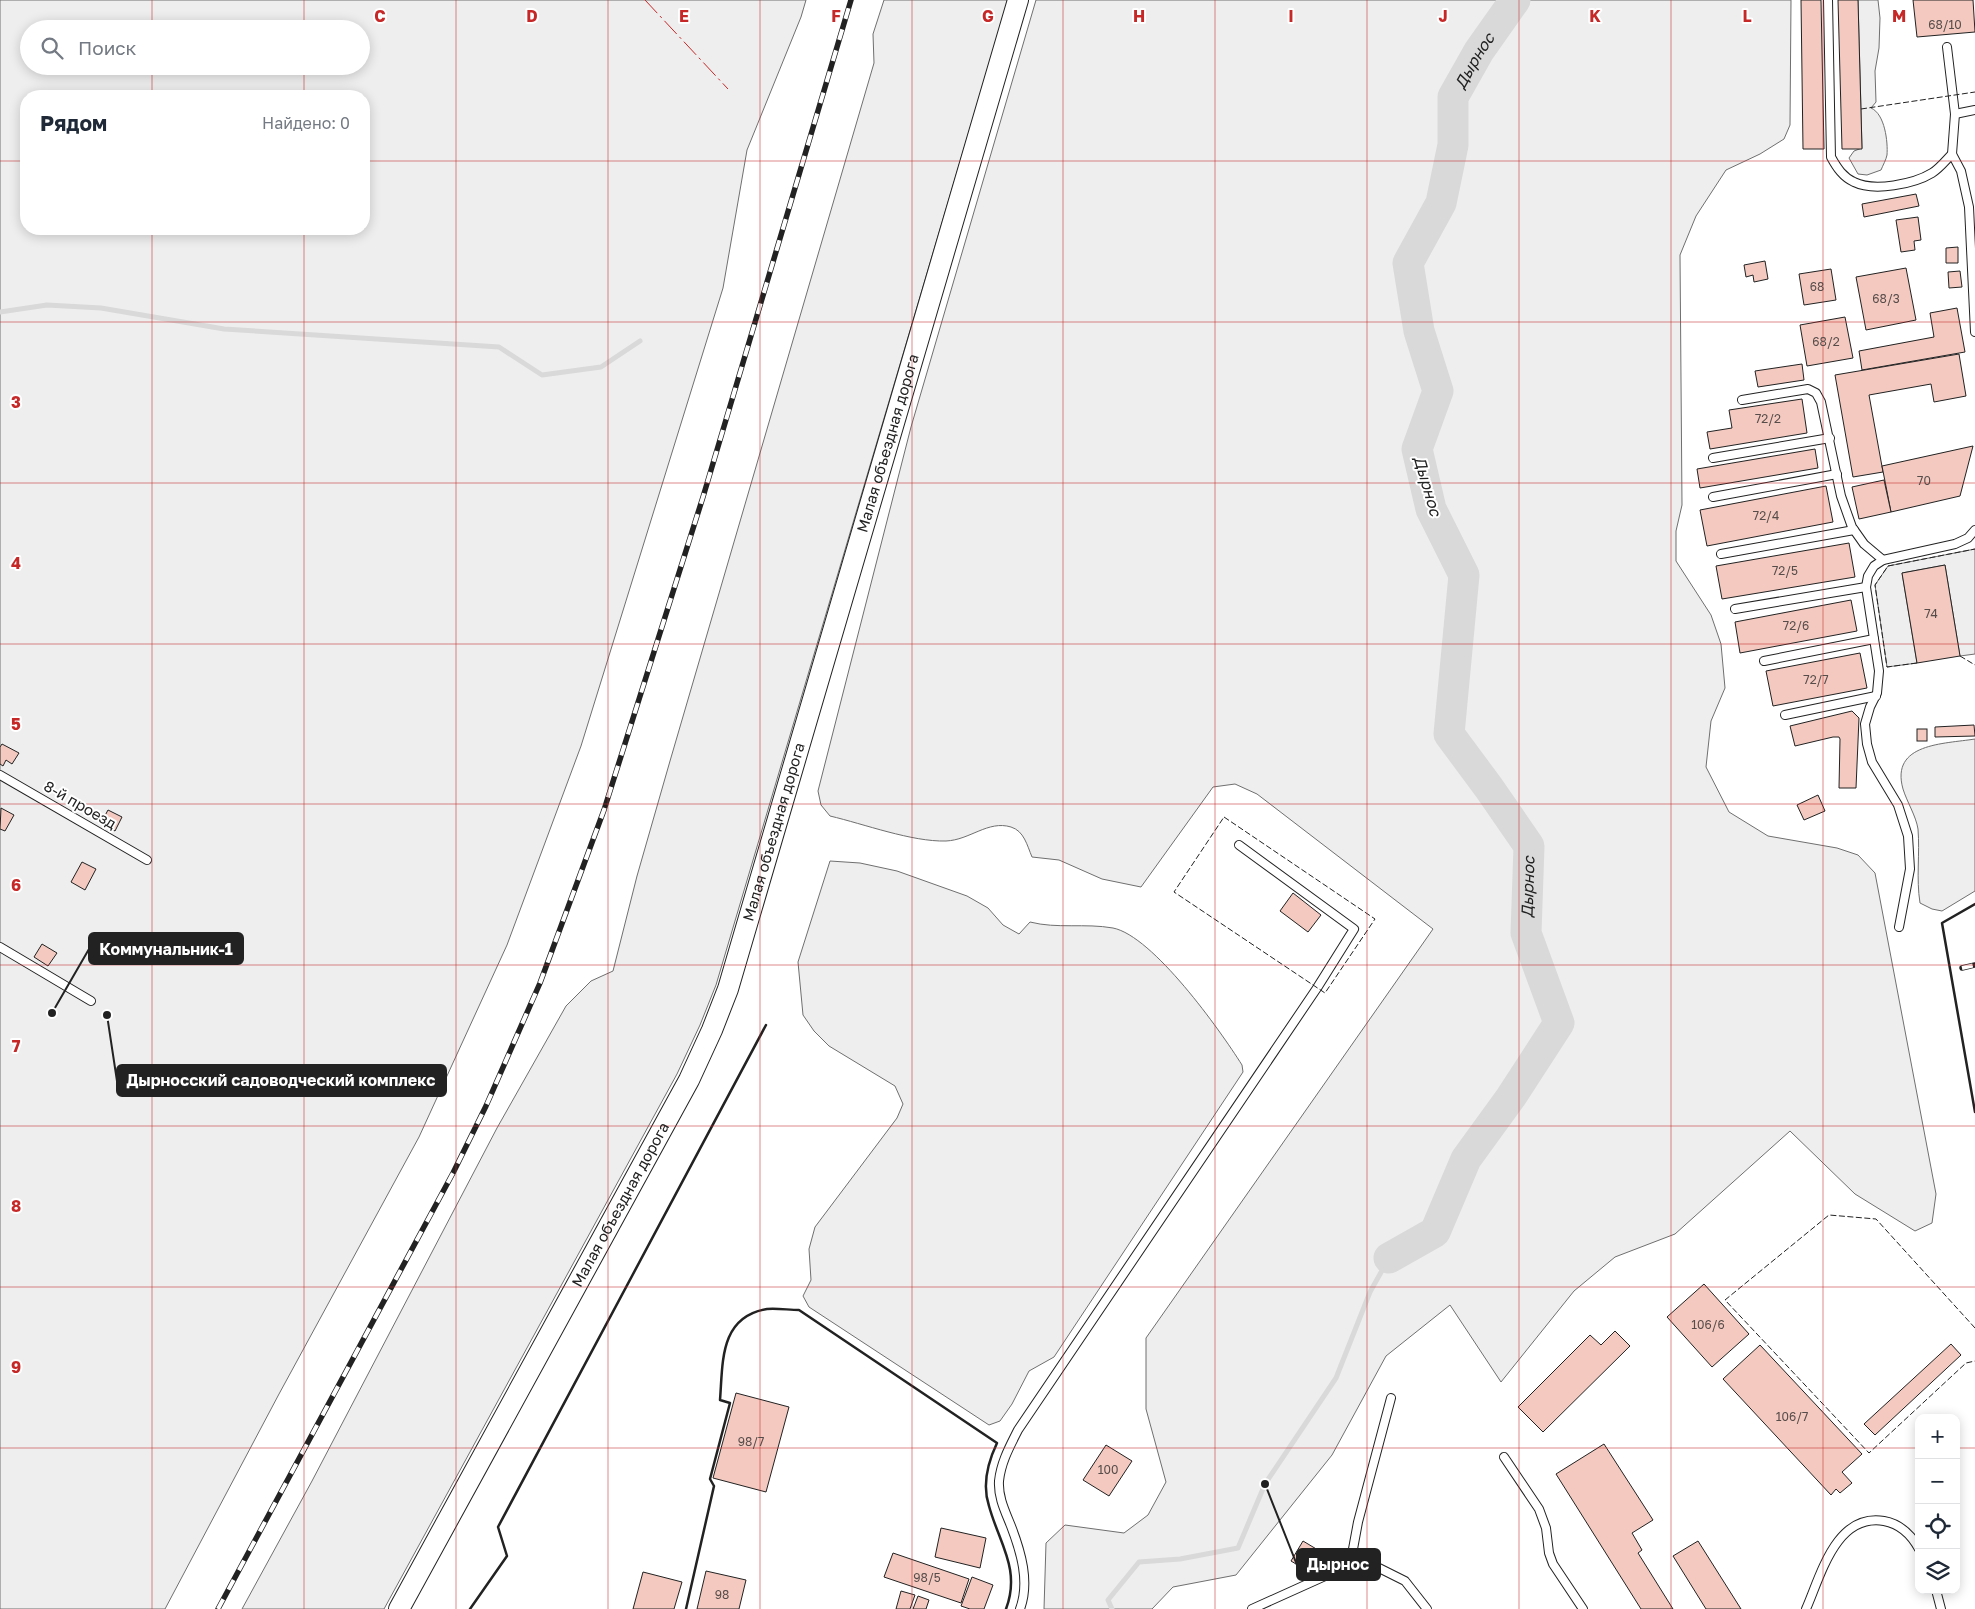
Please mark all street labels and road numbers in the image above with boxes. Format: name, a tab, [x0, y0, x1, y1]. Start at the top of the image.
street label: Малая объездная дорога	[852, 352, 922, 534]
street label: Малая объездная дорога	[738, 740, 808, 923]
street label: 8-й проезд	[41, 776, 120, 832]
street label: Малая объездная дорога	[567, 1119, 672, 1290]

